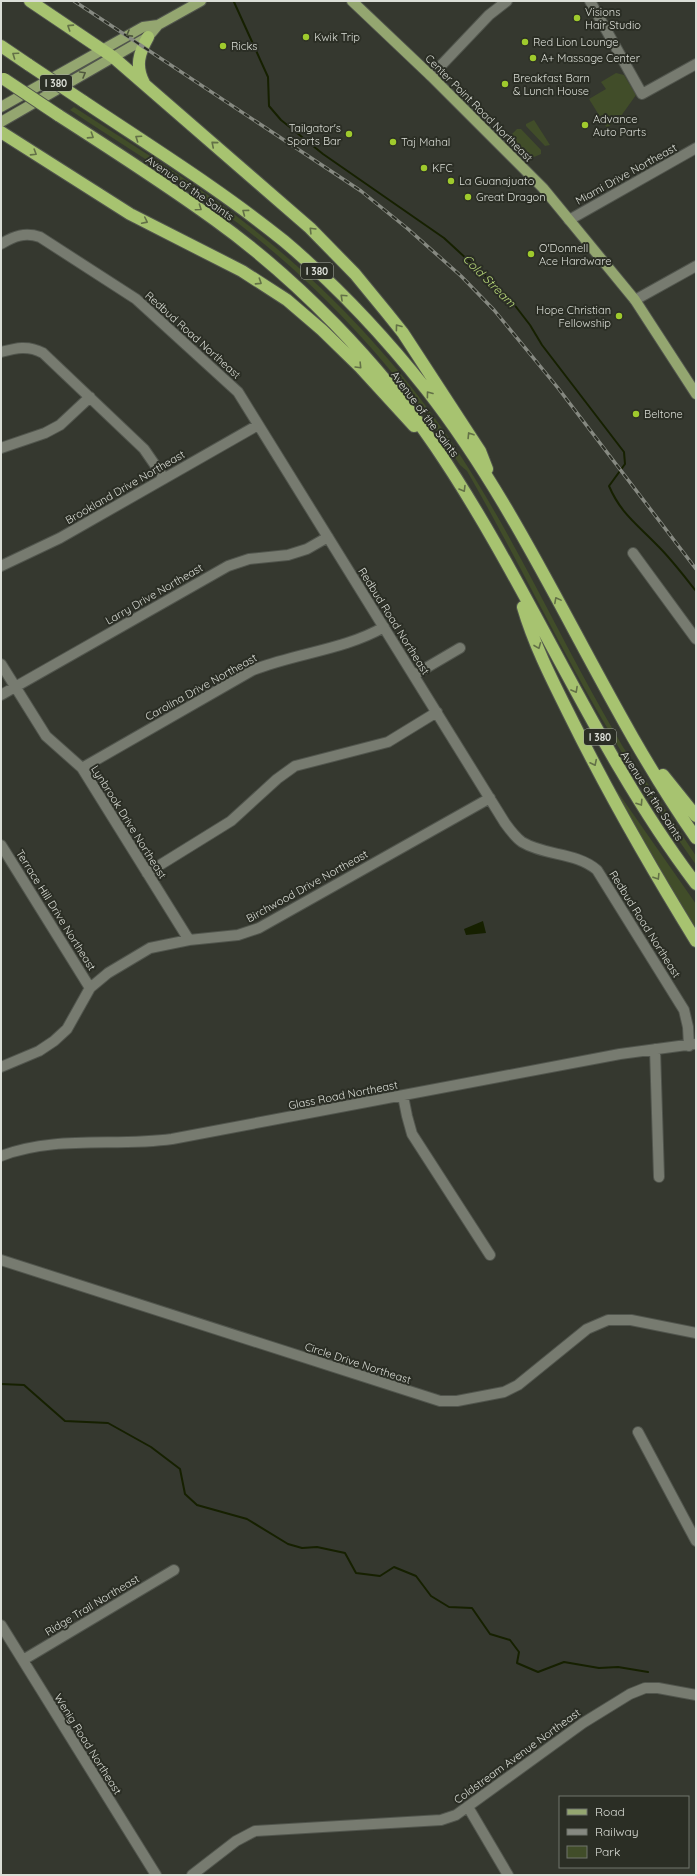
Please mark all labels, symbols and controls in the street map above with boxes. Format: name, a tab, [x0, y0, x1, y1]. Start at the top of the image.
place label: Visions Hair Studio	[585, 5, 641, 32]
marker: Visions Hair Studio	[572, 13, 582, 23]
one-way arrow	[67, 24, 74, 32]
one-way arrow	[126, 30, 133, 37]
place label: Kwik Trip	[314, 30, 360, 44]
marker: Kwik Trip	[301, 32, 311, 42]
place label: Red Lion Lounge	[533, 35, 618, 49]
marker: Red Lion Lounge	[520, 37, 530, 47]
place label: Ricks	[231, 39, 257, 53]
marker: Ricks	[218, 41, 228, 51]
street label: Center Point Road Northeast	[422, 51, 536, 165]
place label: A+ Massage Center	[541, 51, 641, 65]
one-way arrow	[12, 52, 19, 60]
marker: A+ Massage Center	[528, 53, 538, 63]
place label: Breakfast Barn & Lunch House	[513, 71, 590, 98]
one-way arrow	[79, 72, 86, 79]
road number: I 380	[40, 75, 72, 91]
marker: Breakfast Barn & Lunch House	[500, 79, 510, 89]
place label: Advance Auto Parts	[593, 112, 646, 139]
marker: Advance Auto Parts	[580, 120, 590, 130]
place label: Tailgator's Sports Bar	[287, 121, 342, 148]
marker: Tailgator's Sports Bar	[344, 129, 354, 139]
one-way arrow	[87, 131, 94, 139]
one-way arrow	[135, 135, 142, 143]
place label: Taj Mahal	[401, 135, 450, 149]
marker: Taj Mahal	[388, 137, 398, 147]
street label: Miami Drive Northeast	[573, 140, 679, 208]
one-way arrow	[211, 142, 219, 149]
one-way arrow	[30, 149, 37, 156]
street label: Avenue of the Saints	[143, 152, 237, 224]
place label: KFC	[432, 161, 453, 175]
marker: KFC	[419, 163, 429, 173]
place label: La Guanajuato	[459, 174, 535, 188]
marker: La Guanajuato	[446, 176, 456, 186]
place label: Great Dragon	[476, 190, 546, 204]
marker: Great Dragon	[463, 192, 473, 202]
one-way arrow	[195, 203, 202, 211]
one-way arrow	[242, 209, 249, 217]
one-way arrow	[141, 216, 148, 224]
one-way arrow	[309, 227, 317, 235]
place label: O'Donnell Ace Hardware	[539, 241, 611, 268]
marker: O'Donnell Ace Hardware	[526, 249, 536, 259]
water label: Cold Stream	[460, 251, 520, 311]
road number: I 380	[301, 263, 333, 279]
one-way arrow	[255, 277, 262, 285]
street label: Redbud Road Northeast	[142, 288, 244, 382]
one-way arrow	[340, 294, 348, 301]
place label: Hope Christian Fellowship	[536, 303, 611, 330]
marker: Hope Christian Fellowship	[614, 311, 624, 321]
one-way arrow	[396, 324, 403, 331]
one-way arrow	[354, 361, 361, 369]
street label: Avenue of the Saints	[388, 368, 462, 460]
one-way arrow	[426, 391, 434, 398]
place label: Beltone	[644, 407, 683, 421]
marker: Beltone	[631, 409, 641, 419]
one-way arrow	[467, 432, 475, 439]
street label: Brookland Drive Northeast	[63, 447, 187, 527]
one-way arrow	[458, 485, 465, 492]
street label: Larry Drive Northeast	[103, 560, 206, 628]
street label: Redbud Road Northeast	[355, 565, 433, 677]
one-way arrow	[554, 597, 561, 604]
one-way arrow	[533, 642, 541, 649]
street label: Carolina Drive Northeast	[143, 650, 260, 724]
one-way arrow	[570, 686, 577, 694]
road number: I 380	[584, 729, 616, 745]
street label: Avenue of the Saints	[618, 749, 686, 843]
one-way arrow	[589, 759, 597, 766]
street label: Lynbrook Drive Northeast	[88, 763, 170, 882]
one-way arrow	[635, 799, 643, 806]
street label: Terrace Hill Drive Northeast	[13, 847, 99, 973]
street label: Birchwood Drive Northeast	[244, 847, 370, 925]
street label: Redbud Road Northeast	[606, 868, 684, 980]
one-way arrow	[652, 873, 659, 880]
street label: Glass Road Northeast	[287, 1077, 399, 1112]
street label: Circle Drive Northeast	[303, 1339, 413, 1387]
street label: Ridge Trail Northeast	[42, 1571, 142, 1639]
street label: Wenig Road Northeast	[51, 1691, 125, 1797]
street label: Coldstream Avenue Northeast	[451, 1705, 583, 1807]
legend	[559, 1796, 689, 1868]
text: Road	[595, 1804, 625, 1819]
text: Railway	[595, 1824, 639, 1839]
text: Park	[595, 1844, 620, 1859]

